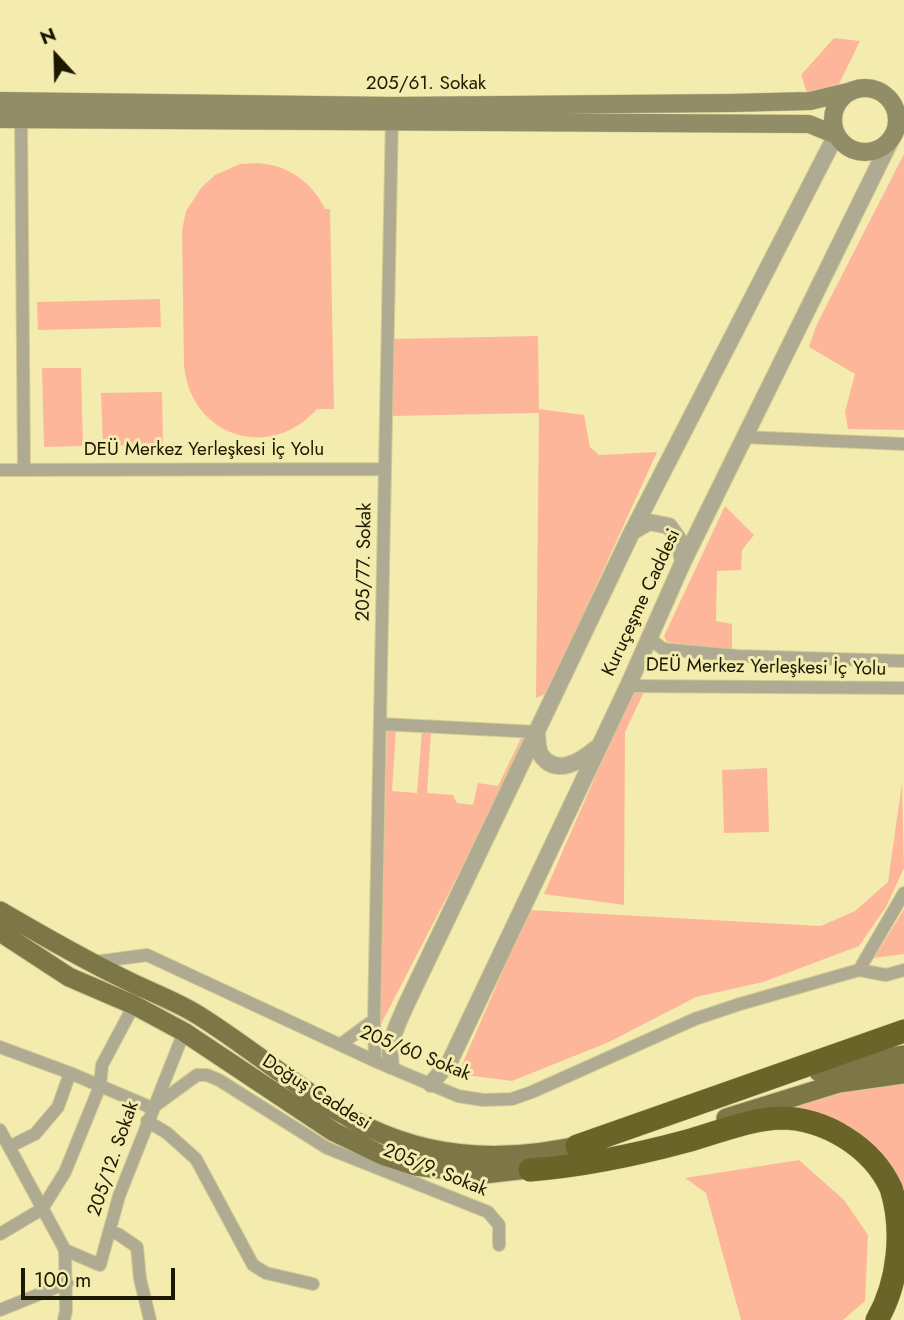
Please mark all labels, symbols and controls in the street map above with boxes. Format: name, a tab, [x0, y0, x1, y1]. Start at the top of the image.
north arrow	[21, 21, 91, 91]
text: N	[36, 21, 60, 51]
street label: 205/61. Sokak	[366, 73, 486, 95]
street label: DEÜ Merkez Yerleşkesi İç Yolu	[84, 439, 324, 461]
street label: 205/77. Sokak	[353, 502, 377, 622]
street label: Kuruçeşme Caddesi	[598, 526, 686, 680]
street label: DEÜ Merkez Yerleşkesi İç Yolu	[646, 655, 886, 681]
street label: 205/60 Sokak	[356, 1021, 474, 1087]
street label: Doğuş Caddesi	[258, 1051, 374, 1135]
street label: 205/12. Sokak	[84, 1099, 144, 1219]
street label: 205/9. Sokak	[380, 1140, 490, 1202]
scale bar	[24, 1254, 178, 1298]
text: 100 m	[34, 1265, 91, 1295]

